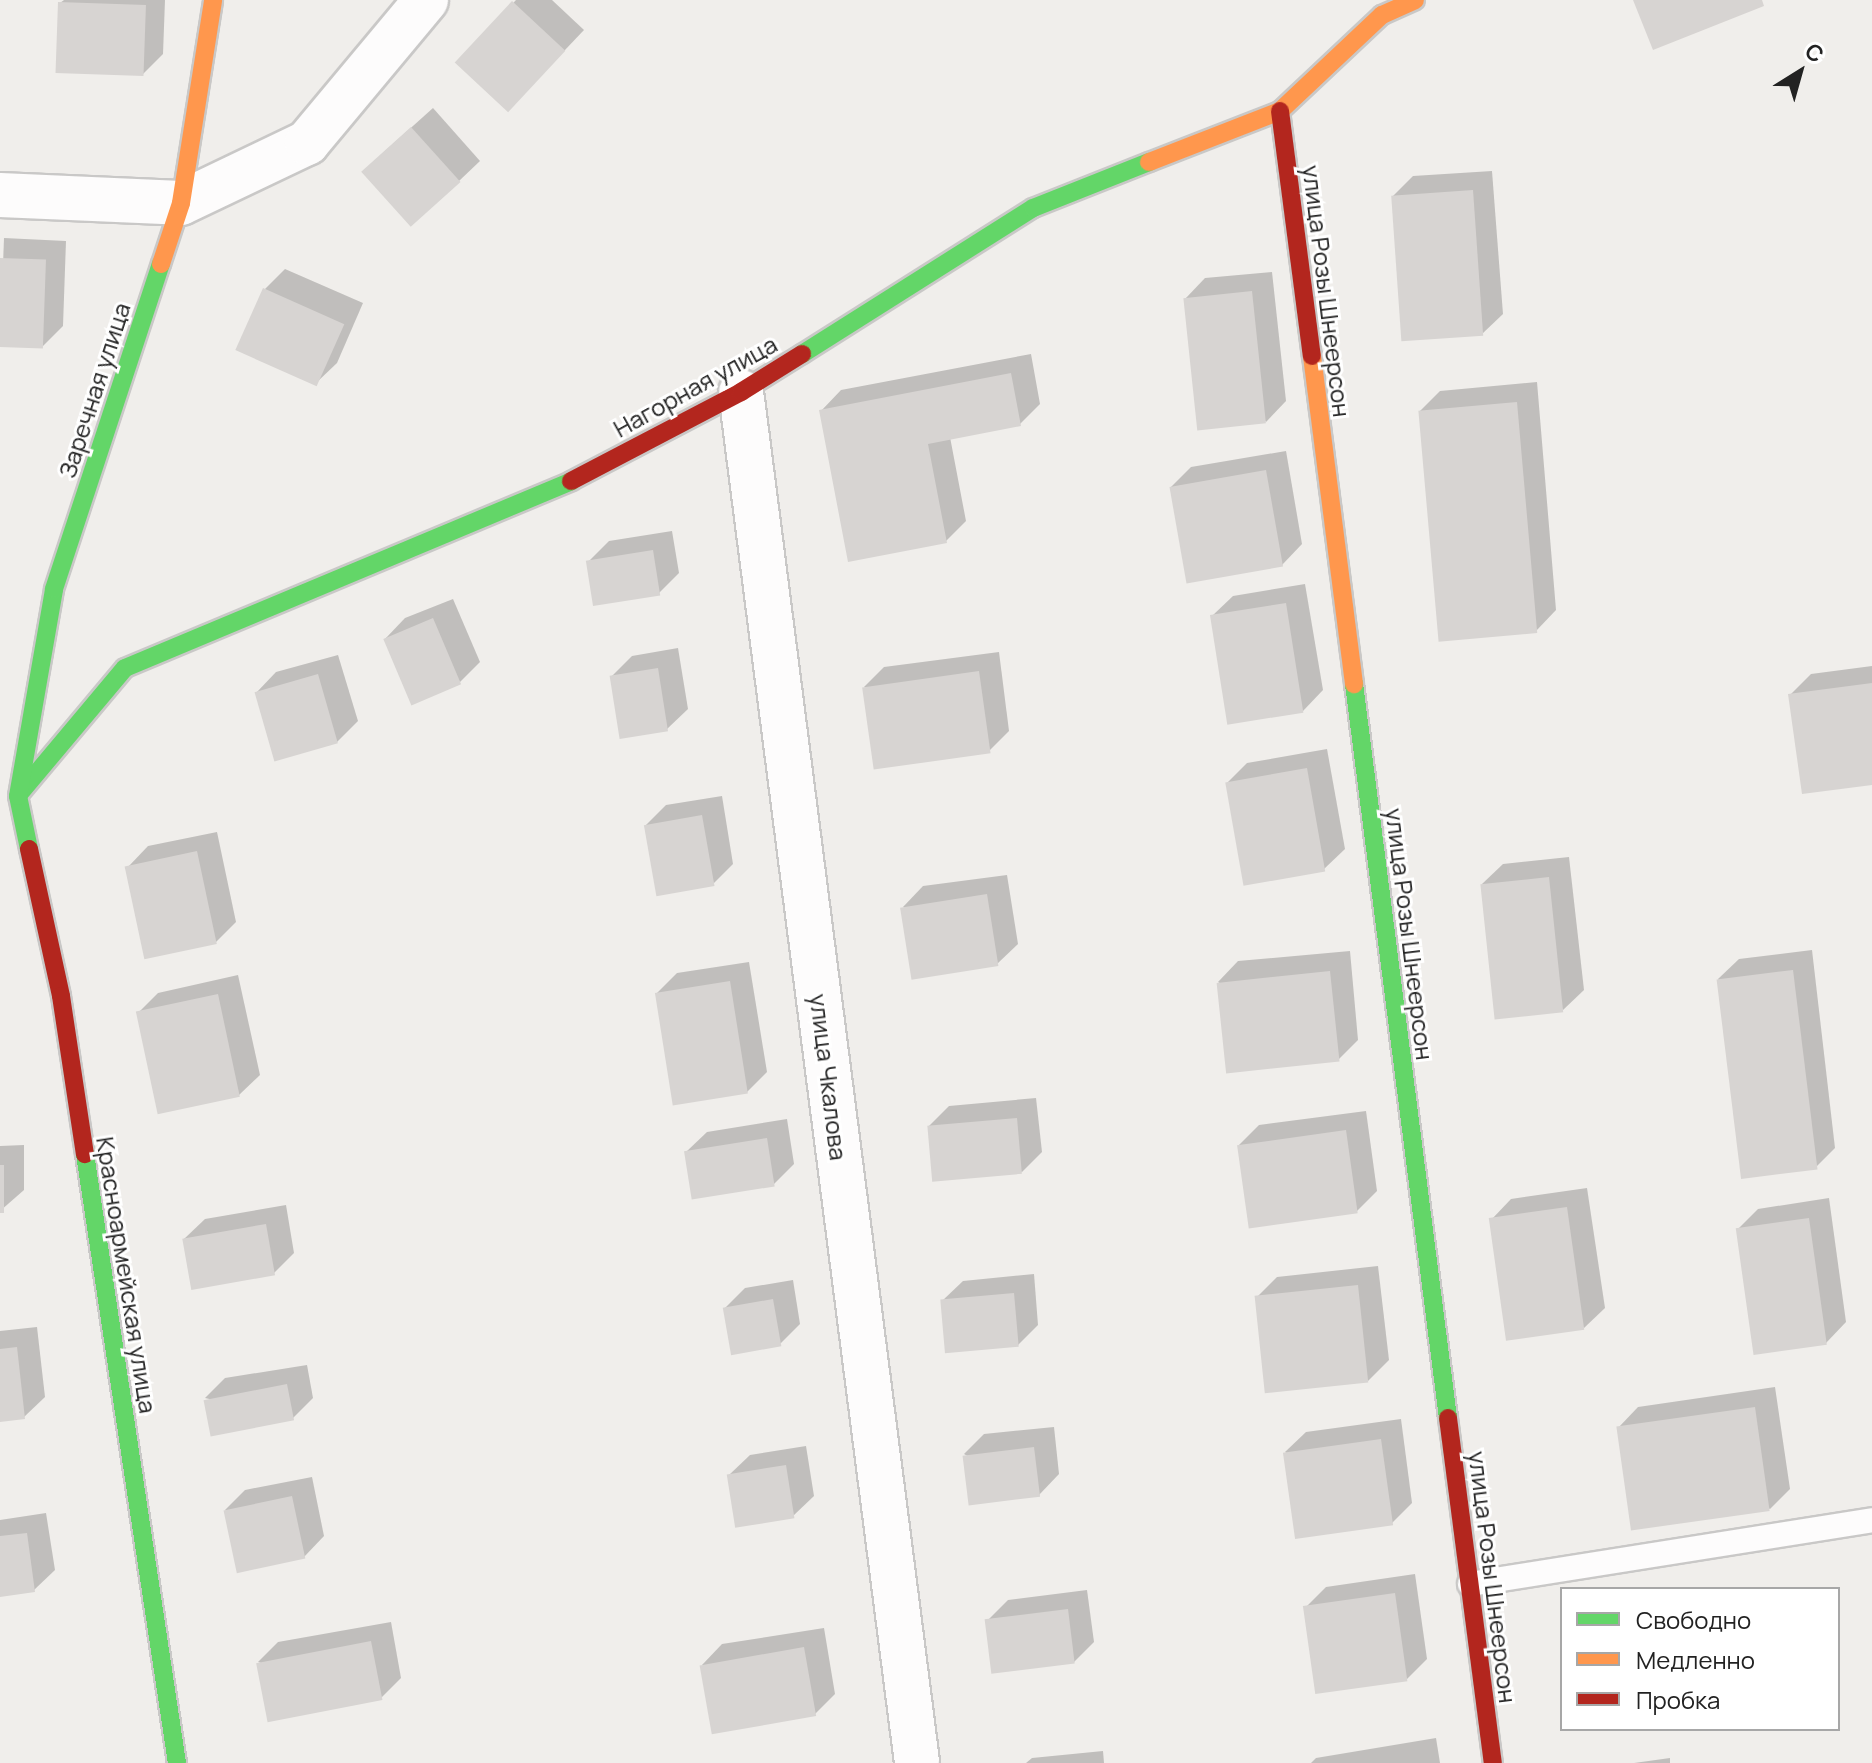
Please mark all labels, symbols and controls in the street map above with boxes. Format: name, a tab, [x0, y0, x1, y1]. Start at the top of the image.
north arrow	[1760, 32, 1840, 112]
text: С	[1799, 36, 1830, 70]
street label: улица Розы Шнеерсон	[1297, 163, 1357, 419]
street label: Заречная улица	[52, 299, 136, 481]
street label: Нагорная улица	[608, 329, 782, 443]
street label: улица Розы Шнеерсон	[1380, 806, 1440, 1062]
street label: улица Чкалова	[804, 992, 854, 1162]
street label: Красноармейская улица	[91, 1135, 163, 1415]
street label: улица Розы Шнеерсон	[1463, 1449, 1523, 1705]
legend	[1560, 1587, 1840, 1731]
text: Свободно	[1636, 1603, 1751, 1636]
text: Медленно	[1636, 1643, 1755, 1676]
text: Пробка	[1636, 1683, 1720, 1716]

